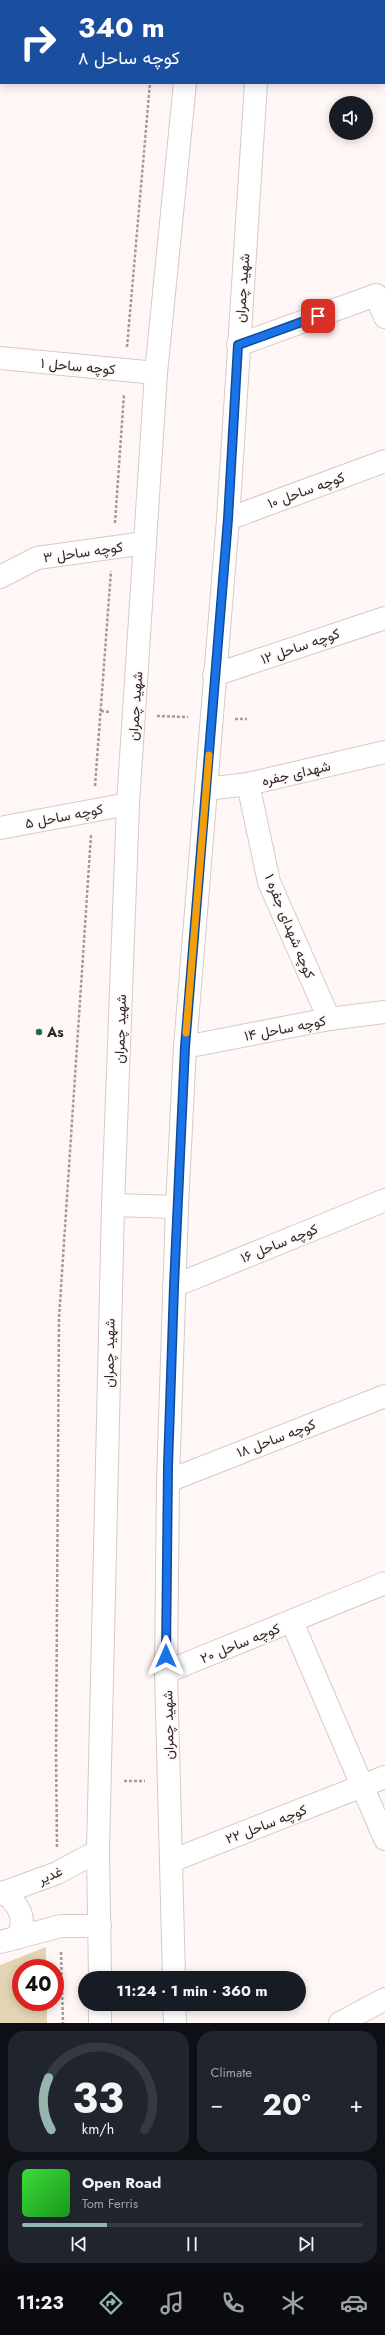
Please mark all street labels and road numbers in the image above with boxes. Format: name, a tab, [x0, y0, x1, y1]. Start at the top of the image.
street label: شهید چمران	[230, 253, 254, 323]
street label: کوچه ساحل ۱	[40, 353, 116, 379]
street label: کوچه ساحل ۱۰	[265, 467, 347, 513]
street label: کوچه ساحل ۳	[42, 537, 124, 567]
street label: کوچه ساحل ۱۲	[258, 623, 342, 669]
street label: شهید چمران	[123, 671, 147, 741]
street label: شهدای جفره	[260, 755, 332, 791]
street label: کوچه ساحل ۵	[23, 799, 105, 833]
street label: کوچه شهدای جفره ۱	[260, 871, 320, 981]
street label: شهید چمران	[109, 994, 131, 1064]
street label: کوچه ساحل ۱۴	[242, 1010, 328, 1046]
street label: کوچه ساحل ۱۶	[237, 1218, 321, 1268]
street label: شهید چمران	[98, 1318, 120, 1388]
street label: کوچه ساحل ۱۸	[234, 1414, 318, 1462]
street label: کوچه ساحل ۲۰	[197, 1618, 283, 1668]
street label: شهید چمران	[157, 1690, 179, 1760]
street label: کوچه ساحل ۲۲	[222, 1799, 310, 1849]
street label: غدیر	[34, 1861, 65, 1889]

